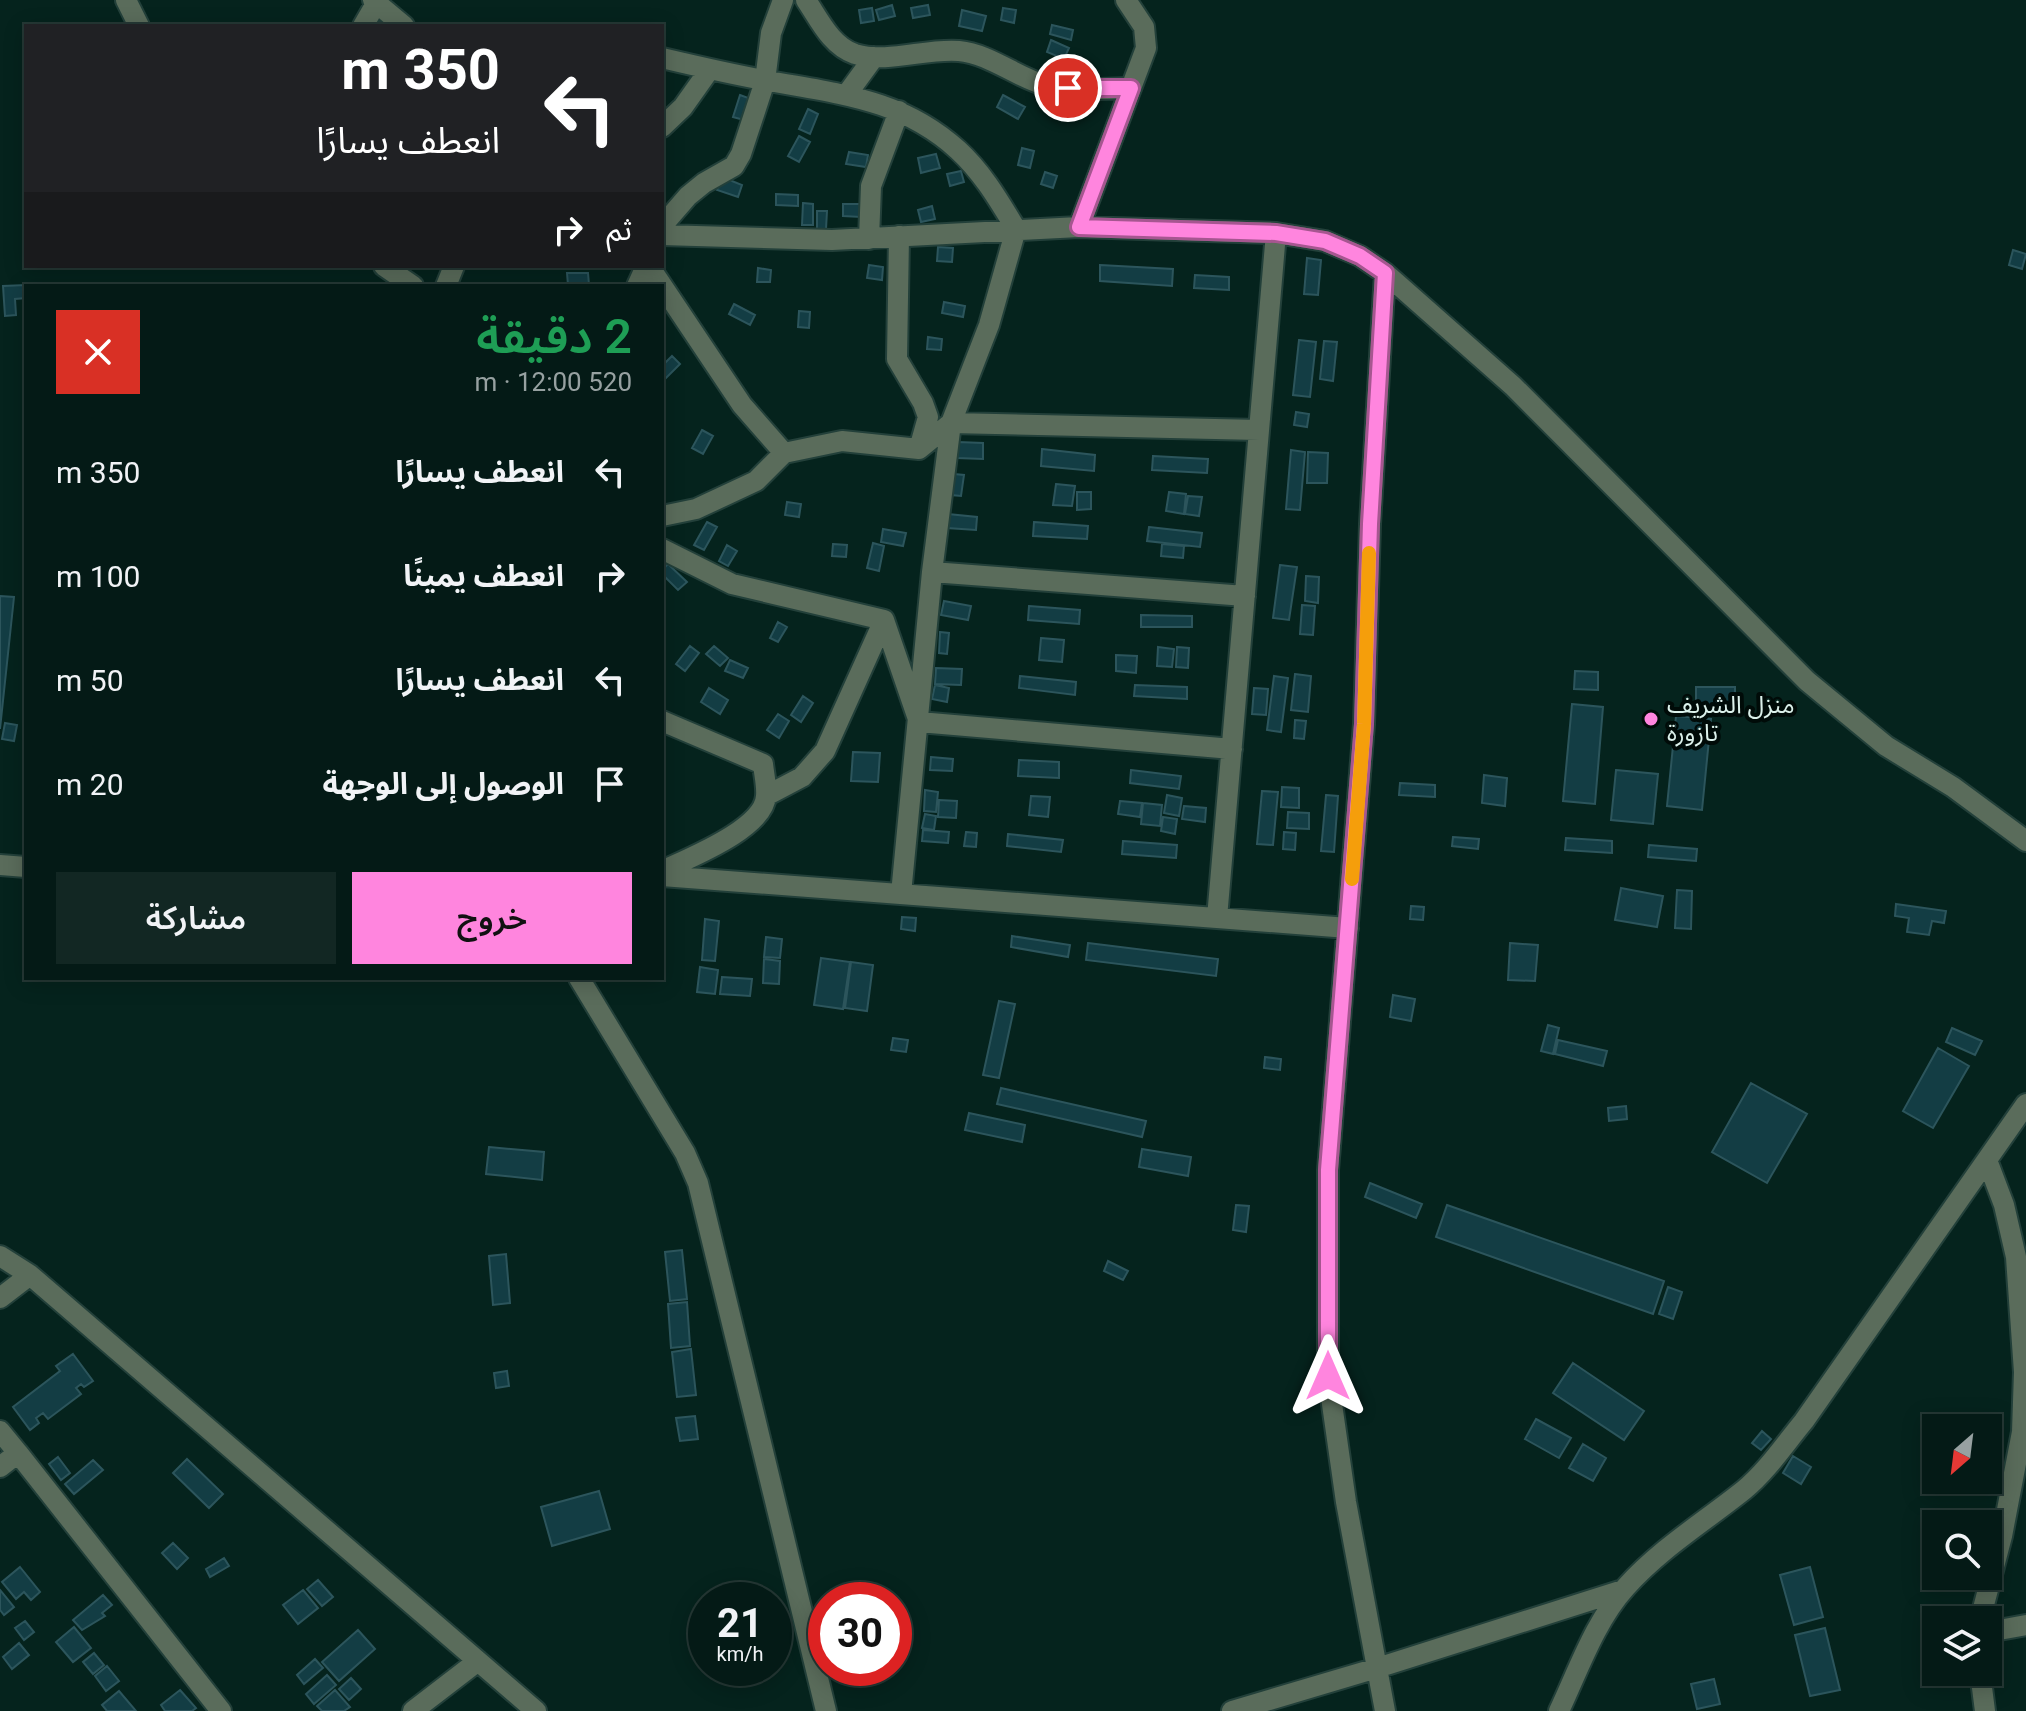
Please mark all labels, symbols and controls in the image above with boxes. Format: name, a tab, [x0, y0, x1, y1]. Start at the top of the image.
text: 350 m	[341, 37, 500, 103]
pin	[1034, 54, 1102, 122]
icon: left	[528, 56, 632, 160]
icon: arrive	[1046, 66, 1090, 110]
text: انعطف يسارًا	[316, 120, 500, 162]
icon: right	[546, 208, 590, 252]
text: ثم	[606, 212, 632, 247]
text: 2 دقيقة	[476, 308, 632, 365]
button: close	[56, 310, 140, 394]
text: 520 m · 12:00	[474, 367, 632, 397]
icon: left	[588, 450, 632, 494]
text: انعطف يسارًا	[395, 454, 564, 489]
text: 350 m	[56, 455, 140, 490]
icon: right	[588, 554, 632, 598]
text: انعطف يمينًا	[403, 558, 564, 593]
text: 100 m	[56, 559, 140, 594]
icon: left	[588, 658, 632, 702]
text: انعطف يسارًا	[395, 662, 564, 697]
text: 50 m	[56, 663, 124, 698]
place label: منزل الشريف تازورة	[1667, 691, 1795, 747]
marker: منزل الشريف تازورة	[1642, 710, 1660, 728]
icon: arrive	[588, 762, 632, 806]
text: الوصول إلى الوجهة	[323, 766, 564, 801]
text: 20 m	[56, 767, 124, 802]
button: مشاركة	[56, 872, 336, 964]
button: خروج	[352, 872, 632, 964]
position arrow	[1286, 1334, 1370, 1418]
north arrow	[1922, 1414, 2002, 1494]
map controls	[1922, 1414, 2002, 1686]
button: search	[1922, 1510, 2002, 1590]
speed limit sign: 30	[808, 1582, 912, 1686]
text: 21	[717, 1600, 763, 1647]
button: layers	[1922, 1606, 2002, 1686]
text: km/h	[717, 1642, 763, 1666]

